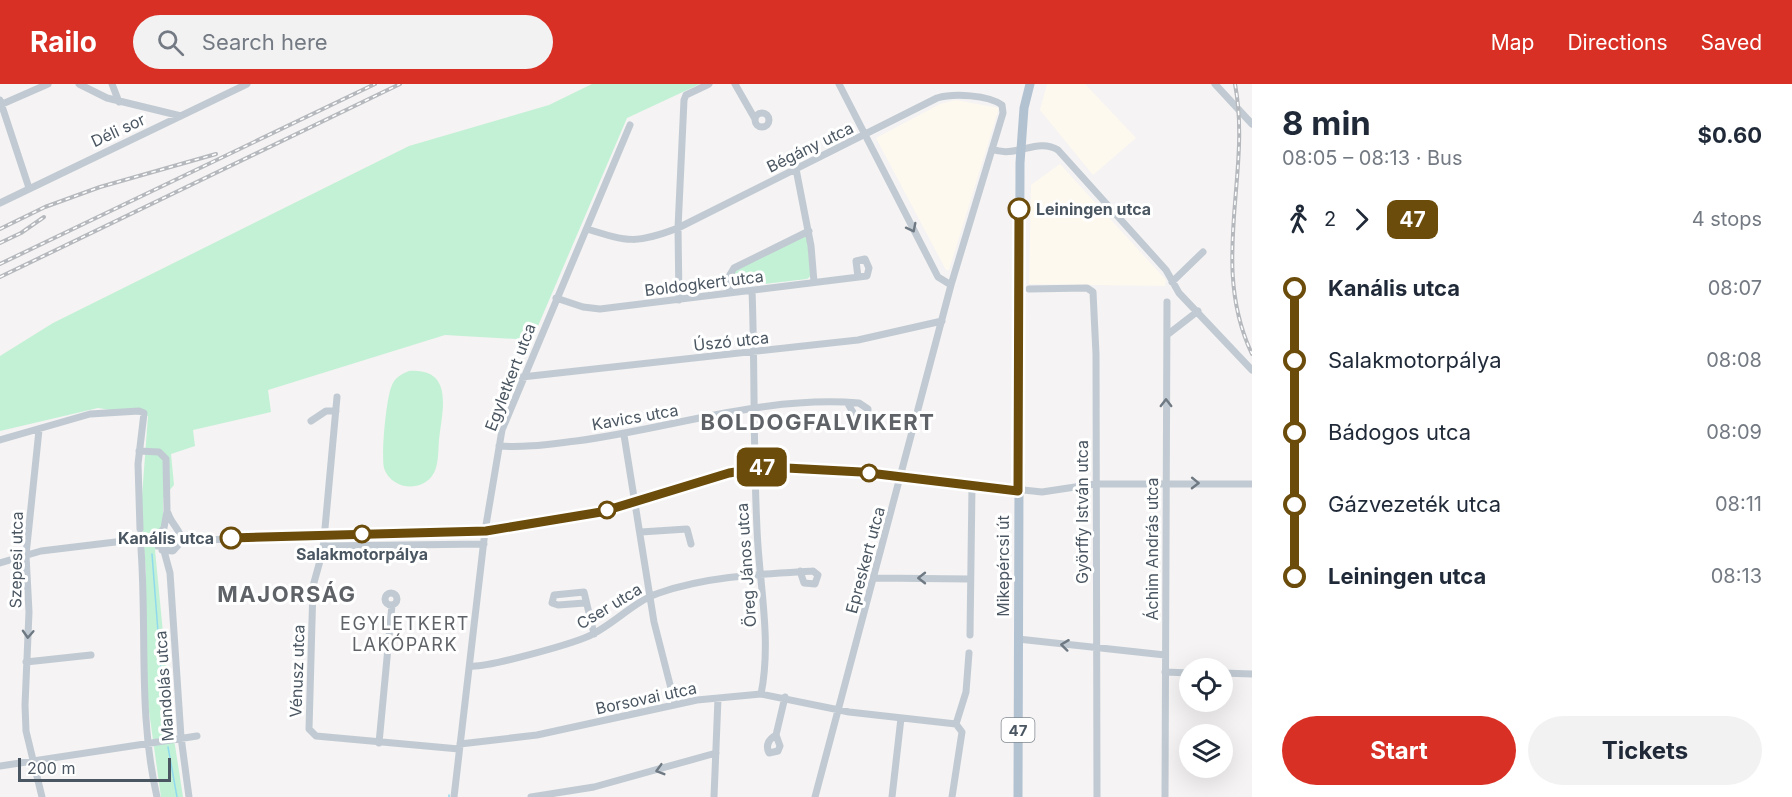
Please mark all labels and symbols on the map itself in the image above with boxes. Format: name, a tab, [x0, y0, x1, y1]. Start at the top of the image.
street label: Déli sor	[88, 109, 148, 151]
street label: Bégány utca	[763, 117, 857, 177]
marker: Leiningen utca	[1008, 198, 1030, 220]
place label: Leiningen utca	[1036, 199, 1151, 219]
one-way arrow	[905, 221, 916, 232]
street label: Boldogkert utca	[643, 266, 765, 300]
street label: Egyletkert utca	[480, 320, 540, 434]
street label: Úszó utca	[692, 327, 770, 355]
one-way arrow	[1160, 399, 1172, 408]
street label: Kavics utca	[590, 400, 680, 434]
district label: BOLDOGFALVIKERT	[701, 409, 935, 435]
street label: Györffy István utca	[1072, 440, 1092, 584]
line badge: 47	[735, 448, 789, 487]
unlabelled marker	[860, 464, 878, 482]
street label: Áchim András utca	[1142, 477, 1162, 621]
one-way arrow	[1191, 477, 1200, 489]
unlabelled marker	[598, 501, 616, 519]
street label: Öreg János utca	[732, 502, 760, 628]
street label: Epreskert utca	[841, 505, 889, 615]
street label: Szepesi utca	[5, 511, 27, 609]
street label: Mikepércsi út	[993, 515, 1013, 617]
marker: Salakmotorpálya	[353, 525, 371, 543]
marker: Kanális utca	[220, 527, 242, 549]
place label: Kanális utca	[118, 528, 214, 548]
place label: Salakmotorpálya	[296, 544, 428, 564]
one-way arrow	[918, 572, 927, 584]
street label: Cser utca	[573, 579, 645, 633]
district label: MAJORSÁG	[217, 581, 357, 607]
district label: EGYLETKERT LAKÓPARK	[340, 613, 470, 655]
street label: Vénusz utca	[285, 624, 309, 718]
one-way arrow	[21, 630, 34, 639]
street label: Mandolás utca	[150, 630, 178, 742]
one-way arrow	[1061, 639, 1070, 652]
street label: Borsovai utca	[594, 678, 698, 718]
road number: 47	[1002, 718, 1034, 742]
scale bar	[18, 755, 171, 782]
one-way arrow	[655, 763, 666, 775]

